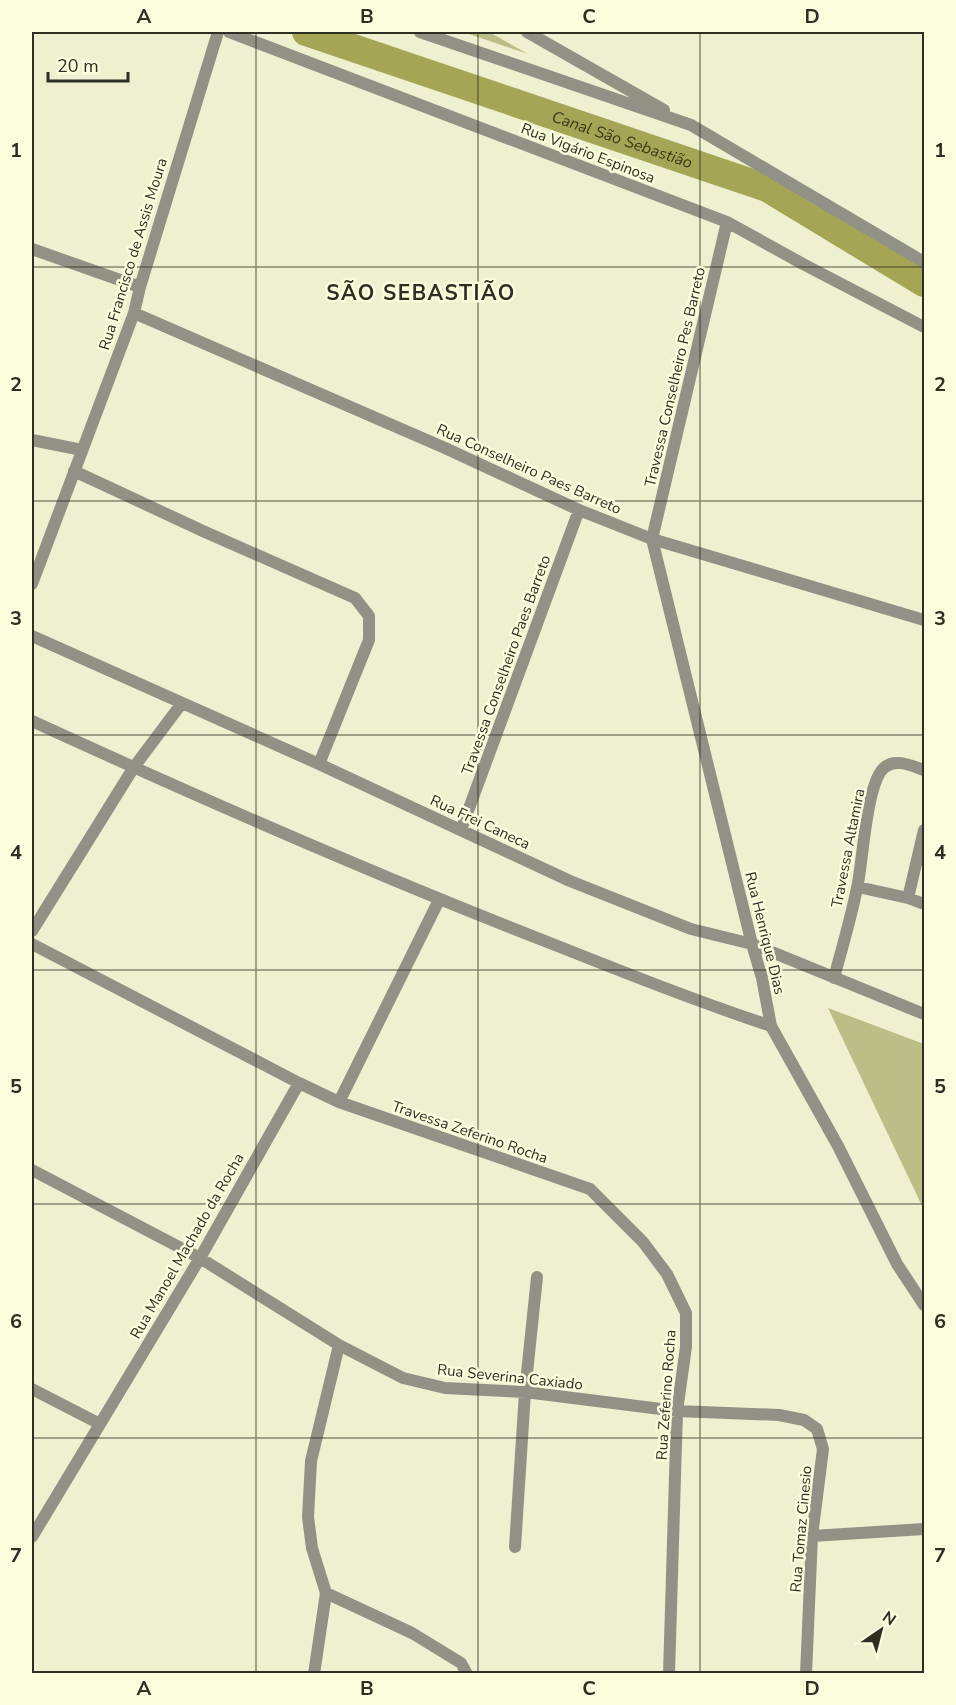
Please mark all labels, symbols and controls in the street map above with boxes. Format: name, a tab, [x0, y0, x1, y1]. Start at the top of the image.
text: A	[137, 3, 152, 30]
text: B	[360, 3, 374, 30]
text: C	[582, 3, 596, 30]
text: D	[804, 3, 820, 30]
scale bar	[48, 45, 128, 83]
text: 20 m	[57, 54, 99, 78]
water label: Canal São Sebastião	[549, 106, 695, 174]
street label: Rua Vigário Espinosa	[518, 118, 658, 188]
text: 1	[10, 137, 22, 164]
text: 1	[934, 137, 946, 164]
street label: Rua Francisco de Assis Moura	[94, 155, 172, 353]
street label: Travessa Conselheiro Pes Barreto	[640, 265, 710, 489]
district label: SÃO SEBASTIÃO	[326, 279, 516, 307]
text: 2	[10, 371, 22, 398]
text: 2	[934, 371, 946, 398]
street label: Rua Conselheiro Paes Barreto	[434, 419, 624, 519]
street label: Travessa Conselheiro Paes Barreto	[457, 552, 555, 778]
text: 3	[10, 605, 22, 632]
text: 3	[934, 605, 946, 632]
street label: Travessa Altamira	[827, 787, 869, 909]
street label: Rua Frei Caneca	[427, 790, 533, 854]
text: 4	[10, 839, 22, 866]
text: 4	[934, 839, 946, 866]
street label: Rua Henrique Dias	[740, 870, 790, 996]
text: 5	[10, 1073, 22, 1100]
text: 5	[934, 1073, 946, 1100]
street label: Travessa Zeferino Rocha	[389, 1096, 551, 1168]
street label: Rua Manoel Machado da Rocha	[125, 1149, 249, 1343]
text: 6	[10, 1308, 22, 1335]
text: 6	[934, 1308, 946, 1335]
street label: Rua Zeferino Rocha	[651, 1329, 681, 1461]
street label: Rua Severina Caxiado	[436, 1359, 584, 1395]
street label: Rua Tomaz Cinesio	[785, 1465, 817, 1593]
text: 7	[10, 1542, 22, 1569]
text: 7	[934, 1542, 946, 1569]
north arrow	[851, 1600, 911, 1660]
text: N	[878, 1606, 900, 1631]
text: A	[137, 1675, 152, 1702]
text: B	[360, 1675, 374, 1702]
text: C	[582, 1675, 596, 1702]
text: D	[804, 1675, 820, 1702]

